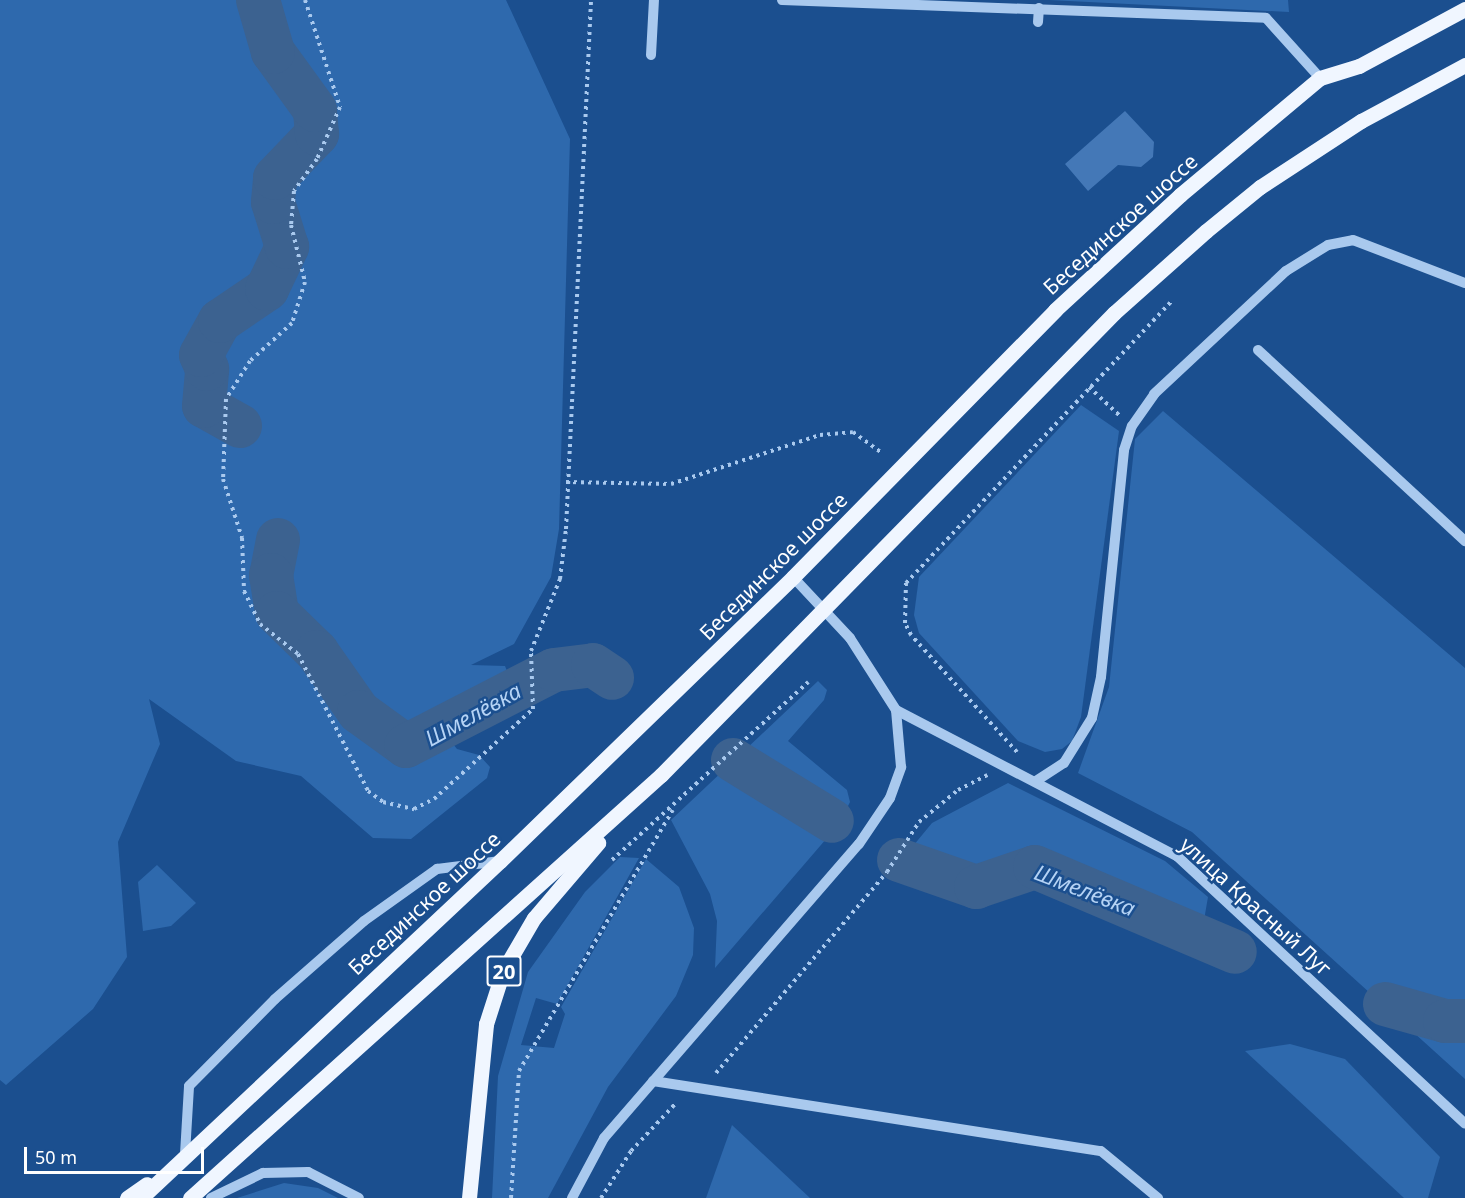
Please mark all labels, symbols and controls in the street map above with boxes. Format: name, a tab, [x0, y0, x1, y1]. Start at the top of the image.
street label: Бесединское шоссе	[1038, 148, 1202, 300]
street label: Бесединское шоссе	[694, 487, 852, 645]
water label: Шмелёвка	[420, 677, 526, 751]
street label: Бесединское шоссе	[343, 826, 505, 980]
street label: улица Красный Луг	[1175, 831, 1337, 981]
water label: Шмелёвка	[1031, 859, 1139, 921]
road number: 20	[486, 954, 522, 988]
scale bar	[27, 1135, 207, 1173]
text: 50 m	[35, 1145, 77, 1169]

